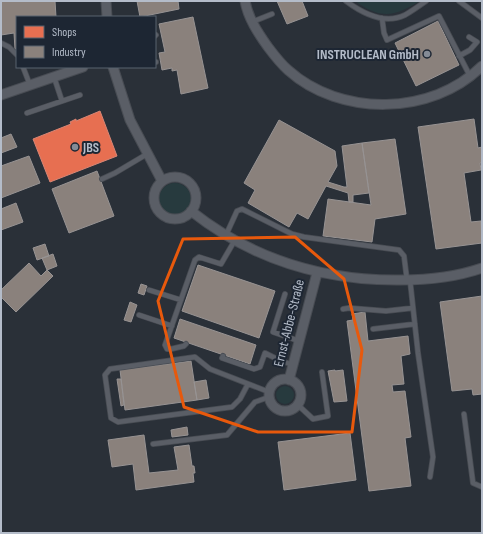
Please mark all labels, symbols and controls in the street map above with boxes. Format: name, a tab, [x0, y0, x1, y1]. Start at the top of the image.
legend	[16, 16, 156, 68]
text: Shops	[52, 25, 77, 40]
text: Industry	[52, 45, 86, 60]
place label: INSTRUCLEAN GmbH	[317, 46, 419, 63]
marker: INSTRUCLEAN GmbH	[422, 49, 432, 59]
place label: JBS	[82, 139, 99, 156]
marker: JBS	[70, 142, 80, 152]
street label: Ernst-Abbe-Straße	[270, 278, 308, 368]

